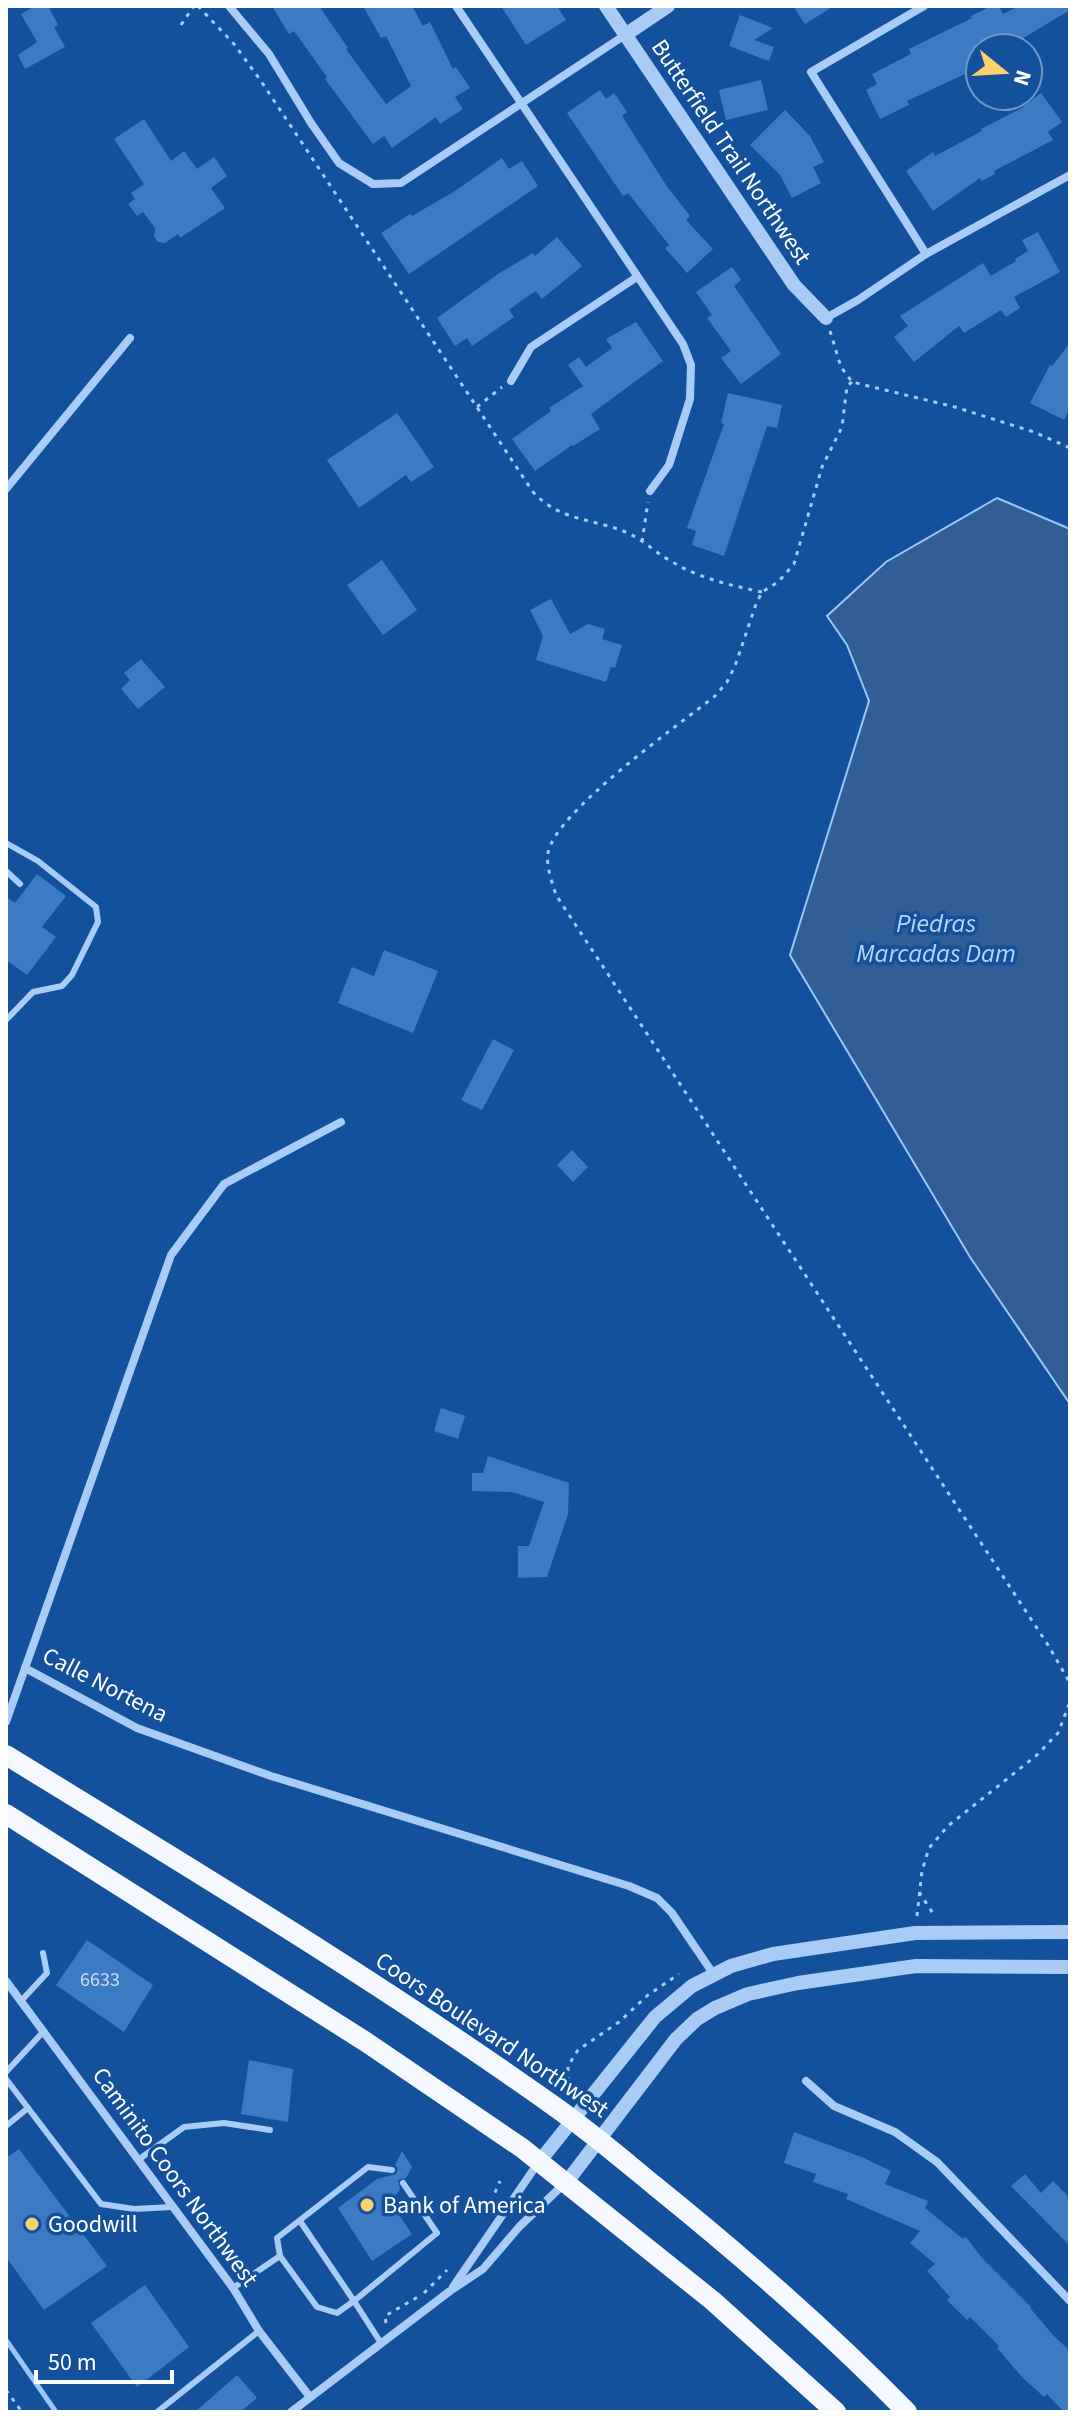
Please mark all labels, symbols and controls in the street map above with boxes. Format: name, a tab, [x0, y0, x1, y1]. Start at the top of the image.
street label: Butterfield Trail Northwest	[642, 32, 820, 272]
north arrow	[964, 32, 1044, 112]
text: N	[1005, 66, 1040, 90]
water label: Piedras Marcadas Dam	[856, 905, 1016, 972]
street label: Calle Nortena	[36, 1638, 174, 1732]
street label: Coors Boulevard Northwest	[368, 1944, 616, 2126]
house number: 6633	[80, 1966, 120, 1994]
street label: Caminito Coors Northwest	[83, 2060, 267, 2294]
place label: Bank of America	[383, 2188, 546, 2223]
marker: Bank of America	[358, 2196, 376, 2214]
place label: Goodwill	[48, 2207, 138, 2242]
marker: Goodwill	[23, 2215, 41, 2233]
scale bar	[36, 2334, 172, 2384]
text: 50 m	[48, 2345, 97, 2380]

